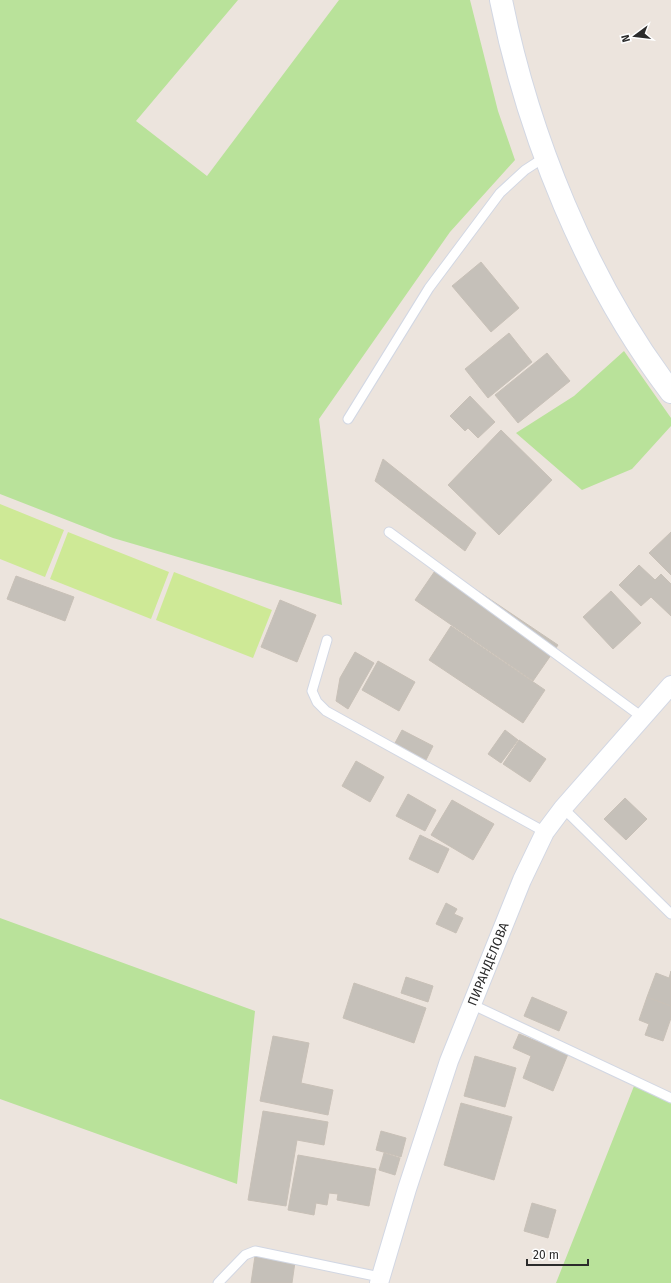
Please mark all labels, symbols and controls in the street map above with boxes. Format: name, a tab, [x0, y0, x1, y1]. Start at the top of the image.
north arrow	[615, 16, 655, 56]
text: N	[619, 33, 633, 44]
street label: ПИРАНДЕЛОВА	[464, 920, 512, 1008]
scale bar	[527, 1241, 588, 1267]
text: 20 m	[533, 1248, 559, 1262]

